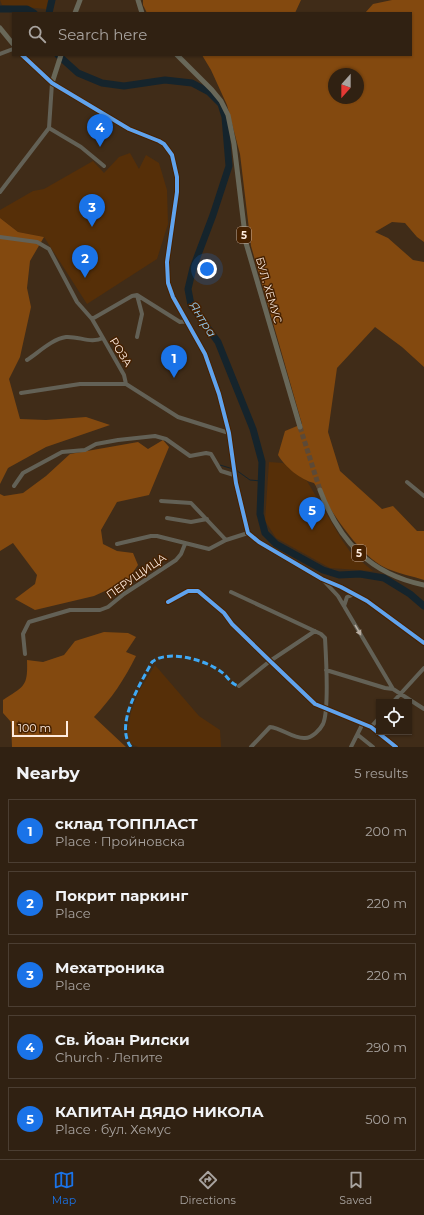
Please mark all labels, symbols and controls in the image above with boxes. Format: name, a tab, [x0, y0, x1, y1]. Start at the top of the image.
search box	[12, 12, 412, 56]
icon: search	[26, 23, 48, 45]
text: Search here	[58, 25, 147, 44]
north arrow	[328, 68, 364, 104]
pin: 4	[87, 114, 113, 147]
pin: 3	[79, 194, 105, 227]
road number: 5	[237, 227, 251, 243]
pin: 2	[72, 245, 98, 278]
street label: БУЛ. ХЕМУС	[253, 255, 285, 325]
your location	[197, 259, 217, 279]
water label: Янтра	[186, 298, 220, 340]
street label: РОЗА	[107, 335, 136, 370]
pin: 1	[161, 345, 187, 378]
pin: 5	[299, 497, 325, 530]
road number: 5	[352, 545, 366, 561]
street label: ПЕРУЩИЦА	[103, 550, 169, 602]
one-way arrow	[354, 624, 361, 636]
map controls	[376, 699, 412, 735]
button: locate	[376, 699, 412, 735]
scale bar	[12, 719, 68, 738]
text: 100 m	[18, 721, 51, 735]
text: Nearby	[16, 763, 80, 783]
text: 5 results	[354, 765, 408, 781]
text: склад ТОППЛАСТ	[55, 814, 198, 833]
text: 1	[27, 823, 33, 839]
text: 200 m	[365, 823, 407, 839]
text: Place · Пройновска	[55, 833, 185, 849]
text: Покрит паркинг	[55, 886, 188, 905]
text: 2	[26, 895, 34, 911]
text: 220 m	[366, 895, 407, 911]
text: Place	[55, 905, 91, 921]
text: Мехатроника	[55, 958, 165, 977]
text: 3	[26, 967, 34, 983]
text: 220 m	[366, 967, 407, 983]
text: Place	[55, 977, 91, 993]
text: Св. Йоан Рилски	[55, 1030, 190, 1049]
text: 4	[26, 1039, 34, 1055]
text: 290 m	[366, 1039, 407, 1055]
text: Church · Лепите	[55, 1049, 163, 1065]
text: КАПИТАН ДЯДО НИКОЛА	[55, 1102, 264, 1121]
text: 5	[26, 1111, 34, 1127]
text: 500 m	[365, 1111, 407, 1127]
text: Place · бул. Хемус	[55, 1121, 171, 1137]
tab: Map	[52, 1169, 76, 1207]
tab: Directions	[180, 1169, 236, 1207]
tab: Saved	[339, 1169, 372, 1207]

